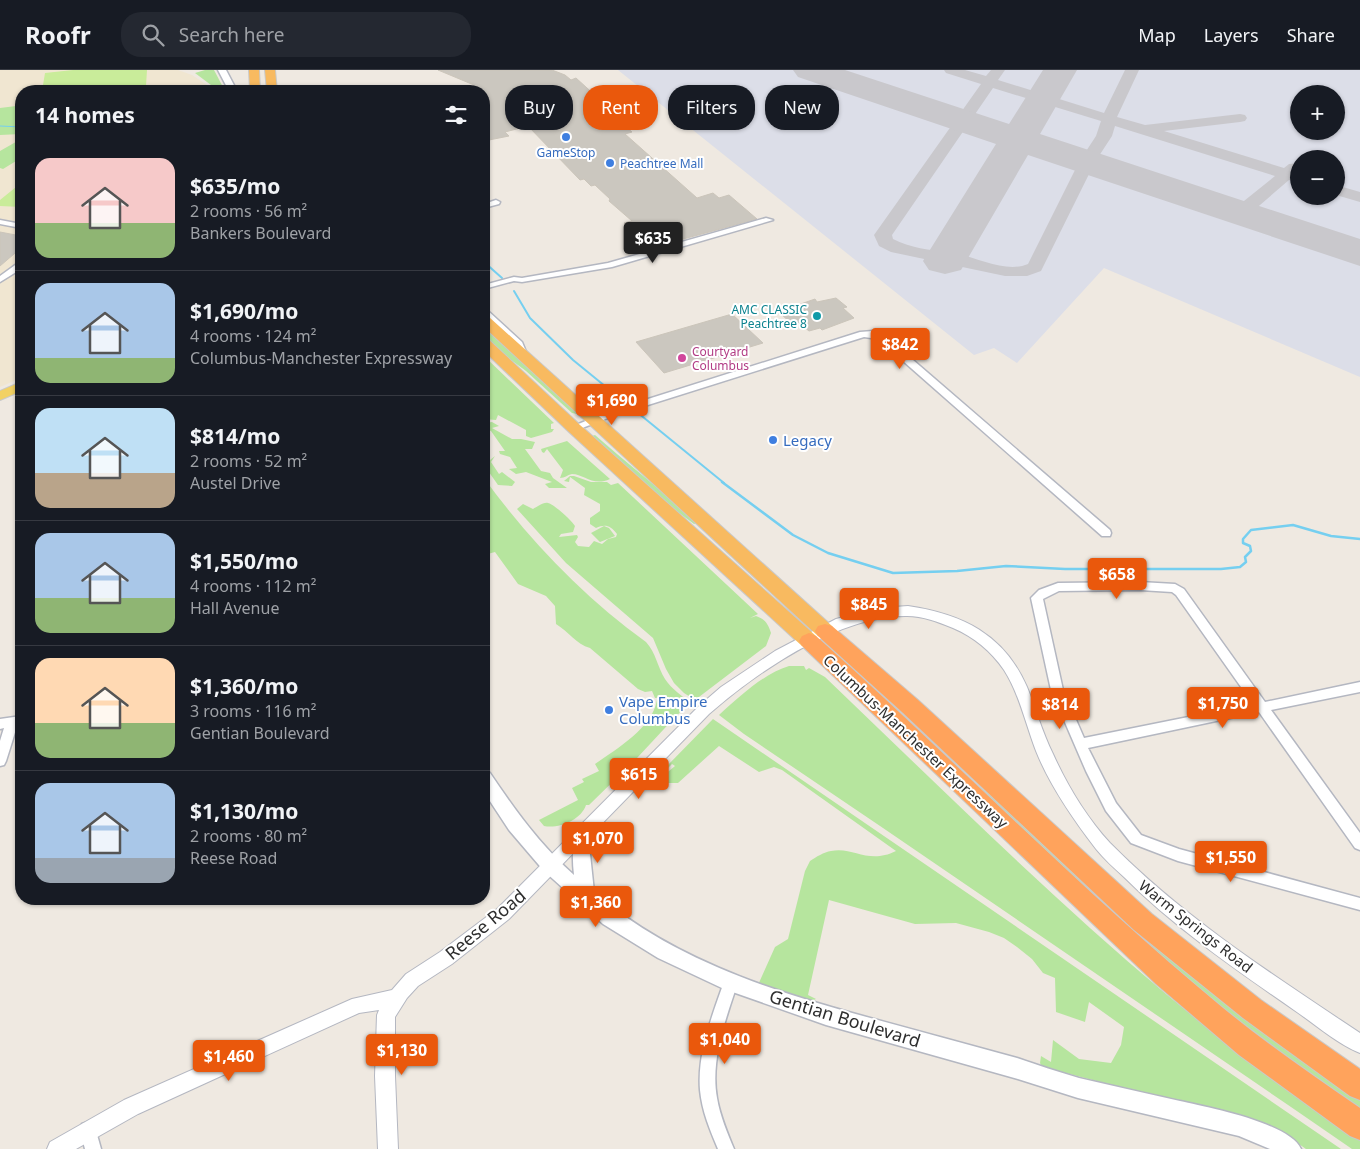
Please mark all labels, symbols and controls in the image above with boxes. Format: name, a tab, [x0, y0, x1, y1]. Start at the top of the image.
search box	[121, 12, 471, 57]
text: Roofr	[25, 18, 91, 51]
icon: search	[139, 21, 167, 49]
text: Search here	[179, 22, 284, 48]
text: Map	[1138, 23, 1176, 47]
text: Layers	[1204, 23, 1259, 47]
text: Share	[1287, 23, 1335, 47]
chip: Buy	[505, 85, 573, 130]
chip: Rent	[583, 85, 658, 130]
chip: Filters	[668, 85, 755, 130]
chip: New	[765, 85, 839, 130]
map controls	[1290, 85, 1345, 205]
button: +	[1290, 85, 1345, 140]
text: 14 homes	[35, 101, 135, 129]
icon: filters	[442, 101, 470, 129]
marker: GameStop	[560, 131, 572, 143]
place label: GameStop	[536, 144, 596, 161]
button: −	[1290, 150, 1345, 205]
place label: Peachtree Mall	[620, 155, 703, 172]
marker: Peachtree Mall	[604, 157, 616, 169]
text: $635/mo	[190, 172, 280, 200]
icon: home	[75, 178, 135, 238]
text: 2 rooms · 56 m²	[190, 200, 307, 222]
text: Bankers Boulevard	[190, 222, 331, 244]
pin: $635	[623, 222, 683, 264]
text: $635	[635, 227, 671, 249]
text: $1,690/mo	[190, 297, 298, 325]
place label: AMC CLASSIC Peachtree 8	[731, 301, 807, 332]
icon: home	[75, 303, 135, 363]
marker: AMC CLASSIC Peachtree 8	[811, 310, 823, 322]
text: 4 rooms · 124 m²	[190, 325, 316, 347]
pin: $842	[870, 328, 930, 370]
text: $842	[882, 333, 918, 355]
place label: Courtyard Columbus	[692, 343, 749, 374]
text: Columbus-Manchester Expressway	[190, 347, 452, 369]
marker: Courtyard Columbus	[676, 352, 688, 364]
pin: $1,690	[571, 384, 653, 426]
text: $1,690	[587, 389, 637, 411]
text: $814/mo	[190, 422, 280, 450]
icon: home	[75, 428, 135, 488]
place label: Legacy	[783, 430, 832, 450]
marker: Legacy	[767, 434, 779, 446]
text: 2 rooms · 52 m²	[190, 450, 307, 472]
text: Austel Drive	[190, 472, 280, 494]
text: $1,550/mo	[190, 547, 298, 575]
icon: home	[75, 553, 135, 613]
pin: $658	[1087, 558, 1147, 600]
text: $658	[1099, 563, 1135, 585]
text: 4 rooms · 112 m²	[190, 575, 316, 597]
pin: $845	[839, 588, 899, 630]
text: $845	[851, 593, 887, 615]
text: Hall Avenue	[190, 597, 279, 619]
street label: Columbus-Manchester Expressway	[819, 650, 1013, 832]
text: $1,360/mo	[190, 672, 298, 700]
icon: home	[75, 678, 135, 738]
pin: $1,750	[1182, 686, 1264, 729]
pin: $814	[1030, 688, 1090, 730]
place label: Vape Empire Columbus	[619, 691, 708, 728]
text: $1,750	[1198, 692, 1248, 714]
text: $814	[1042, 693, 1078, 715]
text: 3 rooms · 116 m²	[190, 700, 316, 722]
marker: Vape Empire Columbus	[603, 704, 615, 716]
text: Gentian Boulevard	[190, 722, 330, 744]
pin: $615	[609, 758, 669, 800]
text: $615	[621, 763, 657, 785]
text: $1,130/mo	[190, 797, 298, 825]
icon: home	[75, 803, 135, 863]
pin: $1,070	[557, 822, 639, 864]
text: 2 rooms · 80 m²	[190, 825, 307, 847]
text: $1,070	[573, 827, 623, 849]
pin: $1,550	[1190, 840, 1272, 883]
text: $1,550	[1206, 846, 1256, 868]
text: Reese Road	[190, 847, 277, 869]
street label: Warm Springs Road	[1135, 875, 1257, 977]
street label: Reese Road	[440, 883, 530, 965]
pin: $1,360	[555, 886, 637, 928]
text: $1,360	[571, 891, 621, 913]
street label: Gentian Boulevard	[766, 984, 924, 1052]
pin: $1,040	[684, 1022, 766, 1065]
text: $1,040	[700, 1028, 750, 1050]
pin: $1,130	[361, 1034, 443, 1076]
text: $1,130	[377, 1039, 427, 1061]
pin: $1,460	[188, 1040, 270, 1082]
text: $1,460	[204, 1045, 254, 1067]

